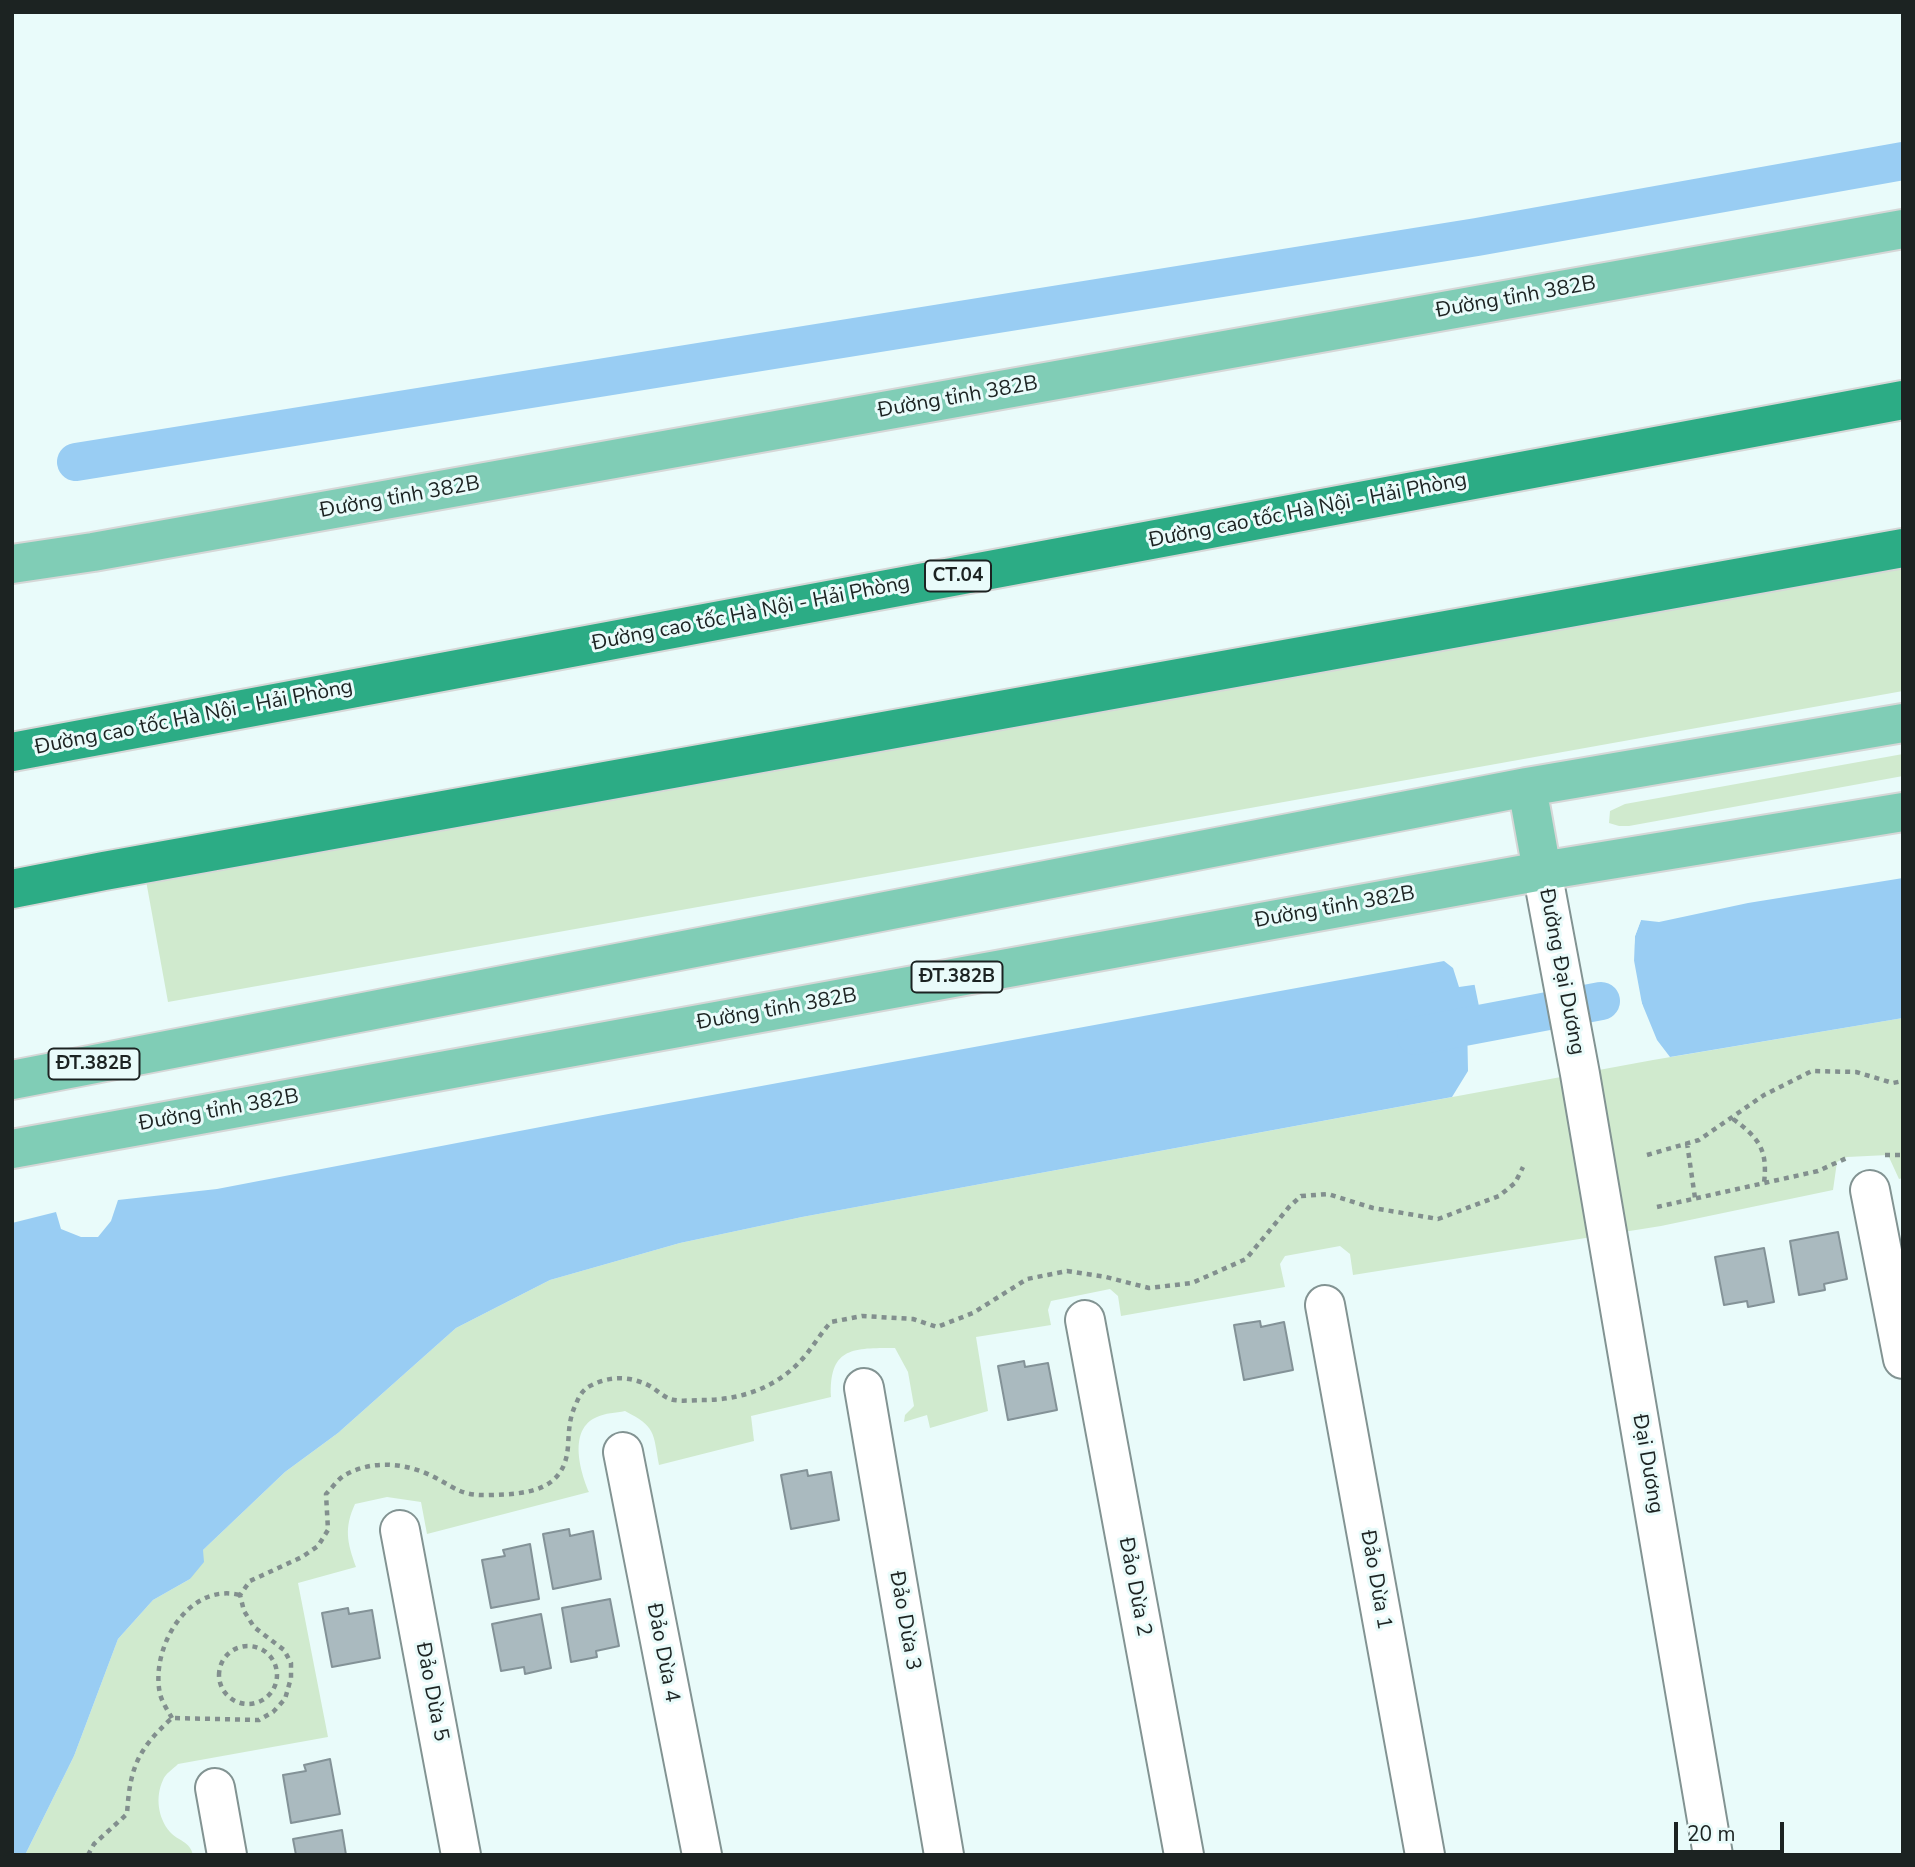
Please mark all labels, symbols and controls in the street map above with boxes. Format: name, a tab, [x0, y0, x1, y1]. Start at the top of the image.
street label: Đường tỉnh 382B	[1434, 272, 1598, 324]
street label: Đường tỉnh 382B	[876, 372, 1040, 424]
street label: Đường cao tốc Hà Nội - Hải Phòng	[1147, 468, 1469, 554]
street label: Đường tỉnh 382B	[318, 472, 482, 524]
road number: CT.04	[925, 561, 991, 592]
street label: Đường cao tốc Hà Nội - Hải Phòng	[590, 571, 912, 657]
street label: Đường cao tốc Hà Nội - Hải Phòng	[33, 675, 355, 761]
street label: Đường tỉnh 382B	[1253, 882, 1417, 934]
street label: Đường Đại Dương	[1533, 887, 1589, 1057]
road number: ĐT.382B	[912, 962, 1002, 993]
street label: Đường tỉnh 382B	[695, 984, 859, 1036]
road number: ĐT.382B	[48, 1048, 140, 1080]
street label: Đường tỉnh 382B	[137, 1085, 301, 1137]
street label: Đại Dương	[1626, 1412, 1668, 1516]
street label: Đảo Dừa 1	[1354, 1528, 1396, 1632]
street label: Đảo Dừa 2	[1112, 1535, 1156, 1639]
street label: Đảo Dừa 3	[883, 1569, 925, 1673]
street label: Đảo Dừa 4	[640, 1601, 684, 1705]
street label: Đảo Dừa 5	[409, 1640, 453, 1744]
scale bar	[1677, 1808, 1787, 1852]
text: 20 m	[1687, 1820, 1736, 1848]

